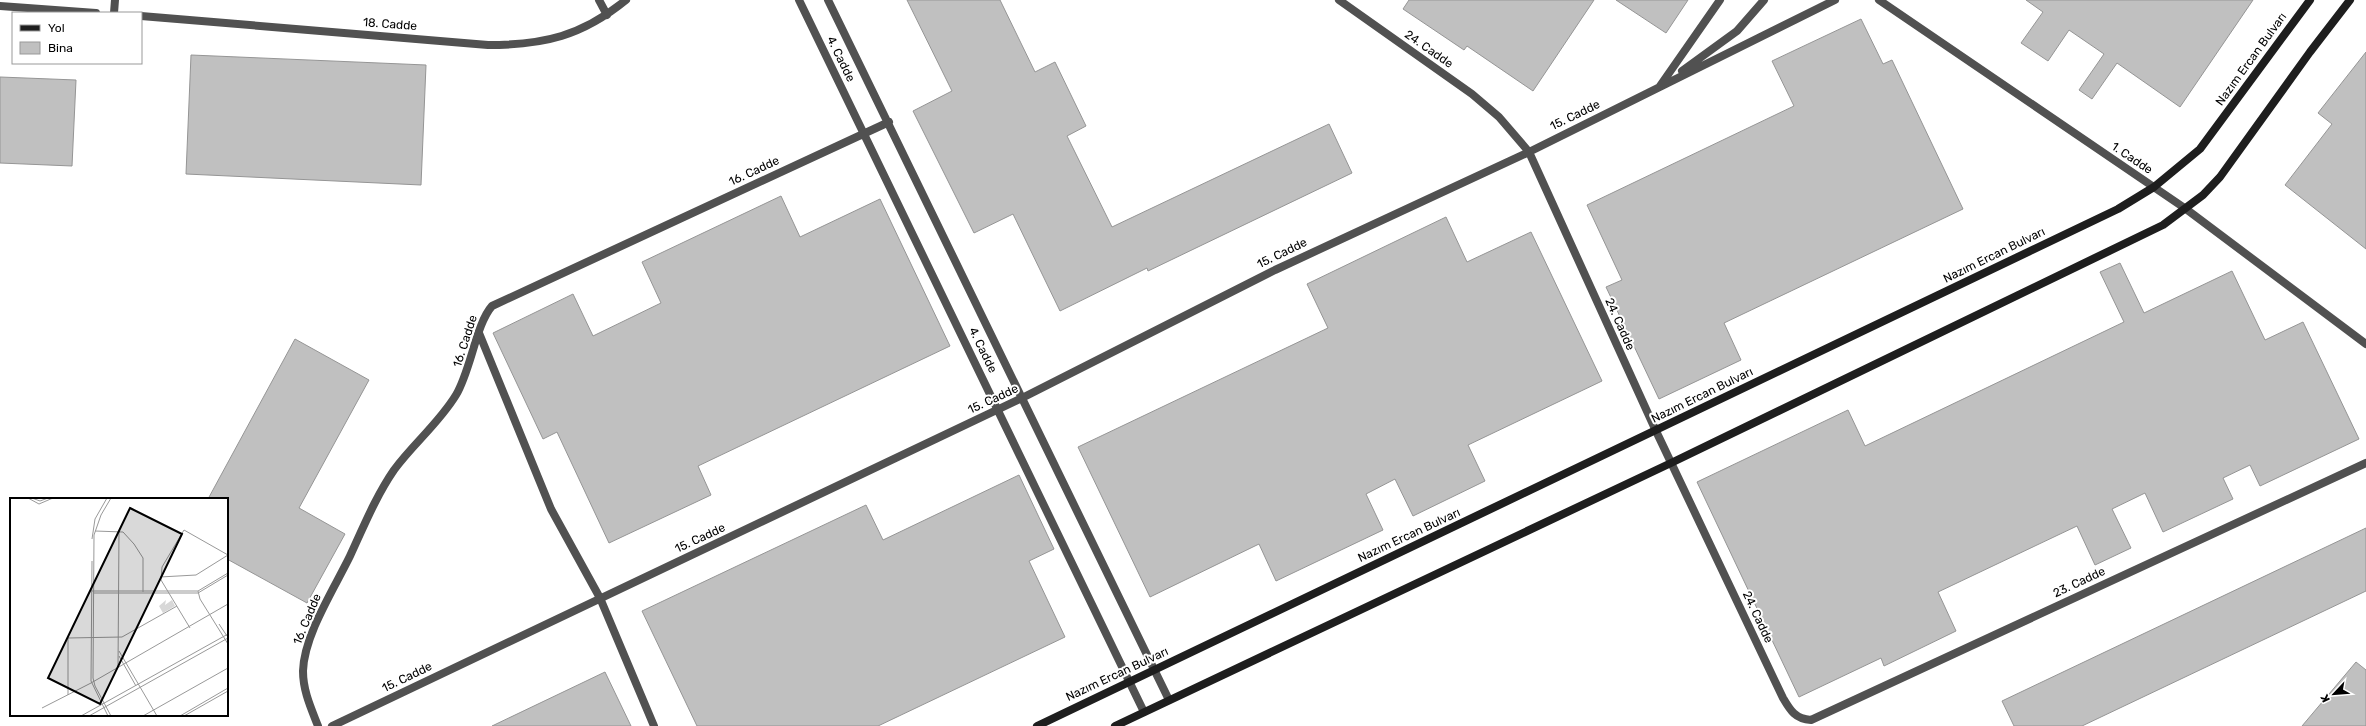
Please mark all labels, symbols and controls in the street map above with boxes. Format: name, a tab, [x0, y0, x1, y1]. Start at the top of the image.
street label: Nazım Ercan Bulvarı	[2213, 10, 2289, 108]
legend	[12, 12, 142, 64]
street label: 18. Cadde	[362, 15, 418, 33]
text: Yol	[48, 21, 65, 35]
street label: 24. Cadde	[1402, 27, 1456, 71]
street label: 4. Cadde	[824, 34, 858, 84]
text: Bina	[48, 41, 73, 55]
street label: 15. Cadde	[1548, 97, 1602, 133]
street label: 1. Cadde	[2109, 139, 2156, 177]
street label: 16. Cadde	[727, 153, 782, 189]
street label: Nazım Ercan Bulvarı	[1941, 224, 2047, 286]
street label: 15. Cadde	[1255, 235, 1309, 271]
street label: 24. Cadde	[1602, 296, 1638, 353]
street label: 16. Cadde	[450, 313, 480, 369]
street label: 4. Cadde	[966, 325, 1000, 375]
street label: Nazım Ercan Bulvarı	[1649, 364, 1755, 426]
street label: 15. Cadde	[966, 381, 1021, 417]
inset map	[10, 498, 228, 716]
street label: Nazım Ercan Bulvarı	[1356, 505, 1463, 565]
street label: 15. Cadde	[673, 520, 728, 556]
street label: 23. Cadde	[2051, 564, 2108, 600]
street label: 24. Cadde	[1740, 589, 1776, 645]
street label: 16. Cadde	[290, 591, 324, 647]
street label: Nazım Ercan Bulvarı	[1064, 644, 1171, 704]
street label: 15. Cadde	[380, 659, 434, 695]
north arrow	[2314, 674, 2354, 714]
text: K	[2318, 691, 2333, 704]

